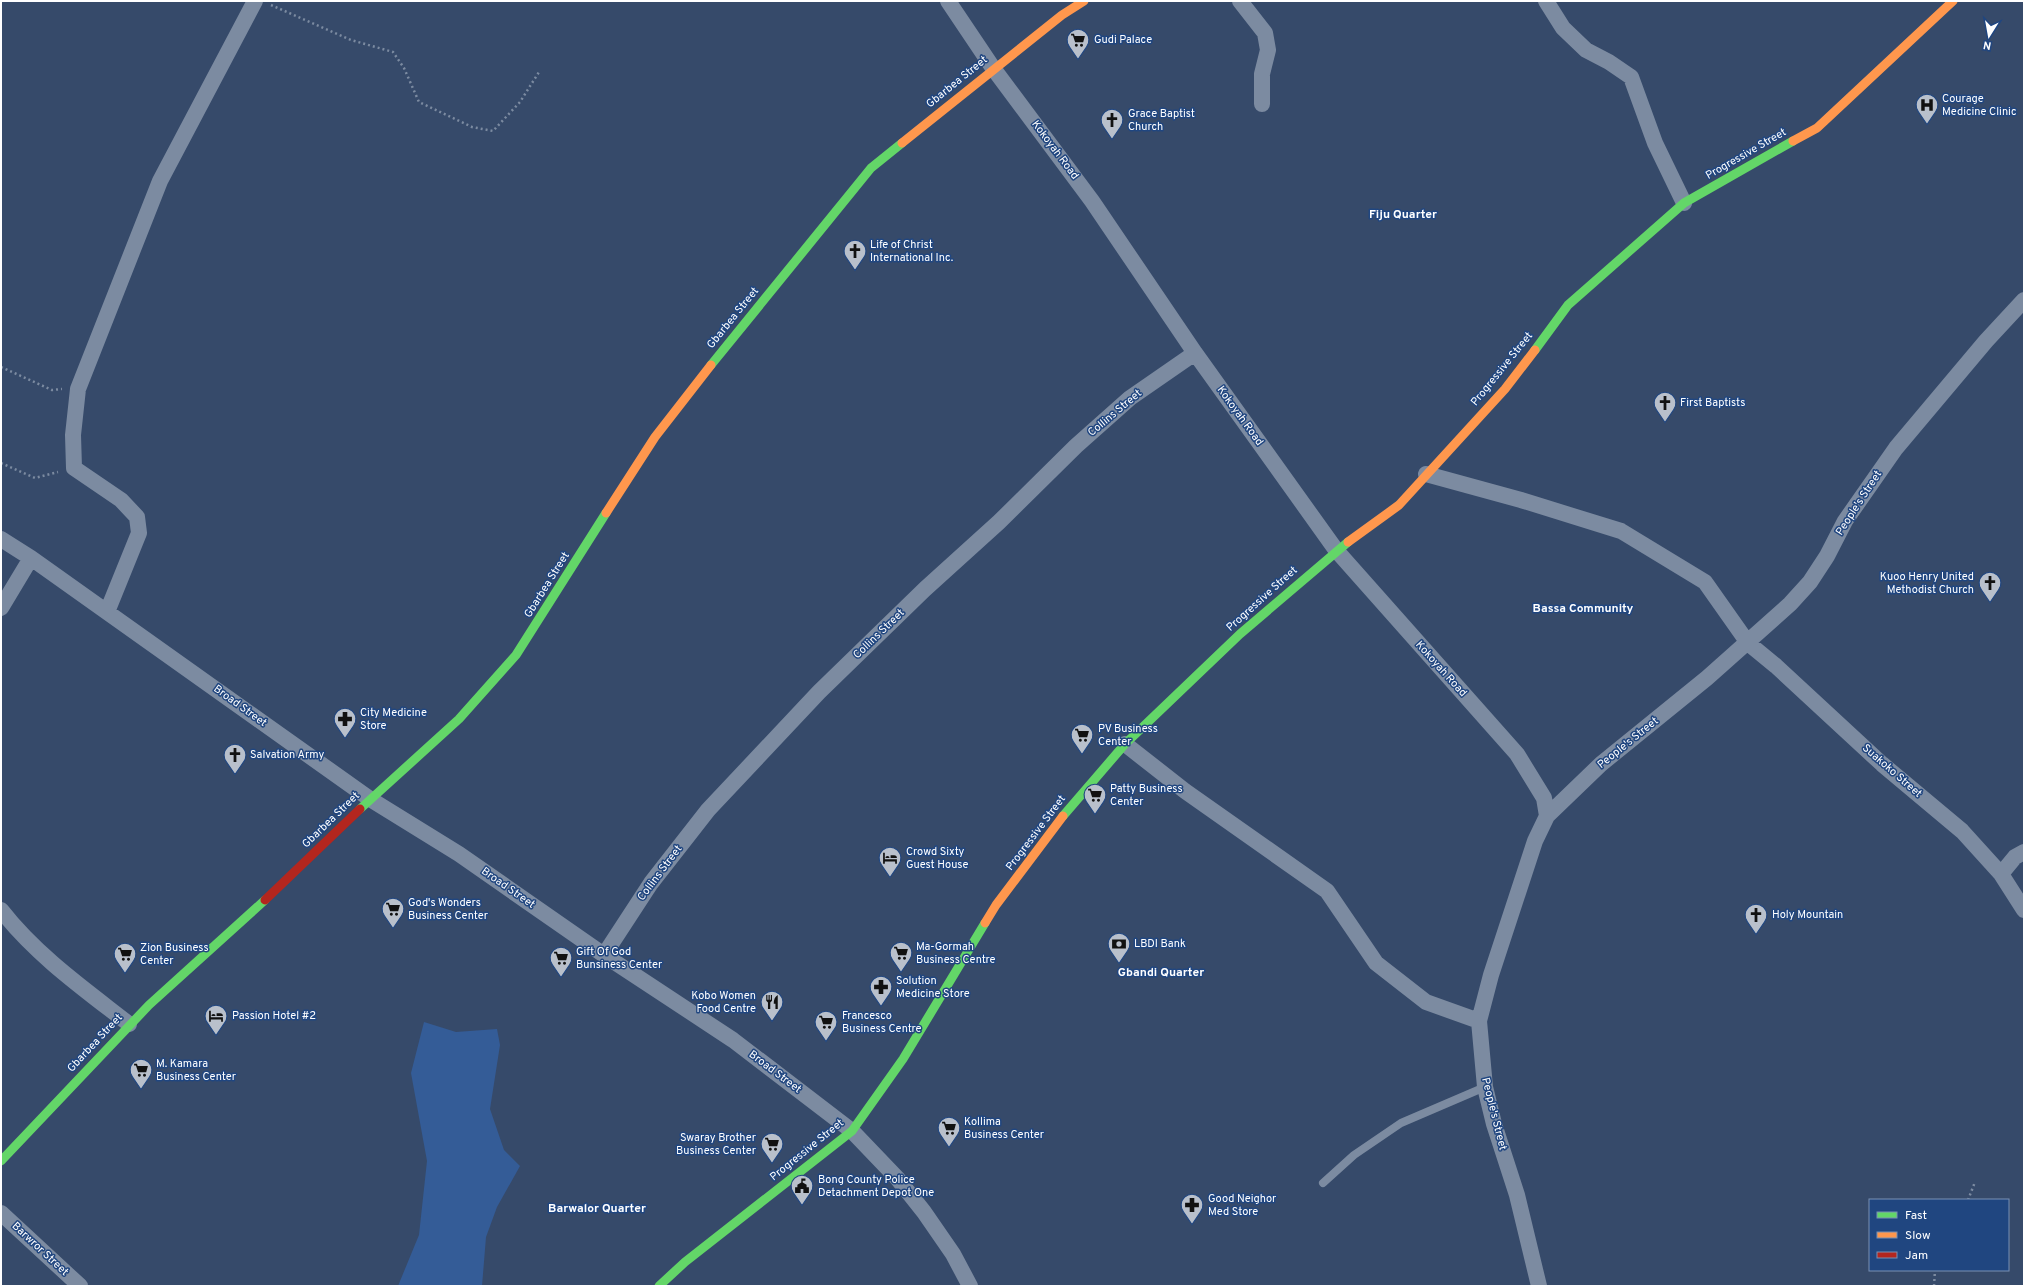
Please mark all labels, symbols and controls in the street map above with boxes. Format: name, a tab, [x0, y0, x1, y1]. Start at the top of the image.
north arrow	[1969, 16, 2009, 56]
supermarket icon: Gudi Palace	[1065, 27, 1091, 60]
place label: Gudi Palace	[1094, 33, 1152, 47]
text: N	[1982, 37, 1992, 52]
street label: Gbarbea Street	[923, 53, 991, 111]
hospital icon: Courage Medicine Clinic	[1914, 92, 1940, 125]
place label: Courage Medicine Clinic	[1942, 92, 2016, 119]
church icon: Grace Baptist Church	[1099, 107, 1125, 140]
place label: Grace Baptist Church	[1128, 107, 1195, 134]
street label: Kokoyah Road	[1028, 118, 1082, 182]
street label: Progressive Street	[1703, 125, 1789, 183]
district label: Fiju Quarter	[1369, 207, 1437, 223]
church icon: Life of Christ International Inc.	[842, 238, 868, 271]
place label: Life of Christ International Inc.	[870, 238, 953, 265]
street label: Gbarbea Street	[704, 284, 762, 352]
street label: Progressive Street	[1468, 329, 1536, 409]
street label: Kokoyah Road	[1214, 383, 1266, 449]
street label: Collins Street	[1085, 386, 1145, 440]
church icon: First Baptists	[1652, 390, 1678, 423]
place label: First Baptists	[1680, 396, 1745, 410]
street label: People's Street	[1833, 468, 1885, 538]
street label: Gbarbea Street	[521, 550, 573, 620]
street label: Progressive Street	[1224, 563, 1300, 635]
place label: Kuoo Henry United Methodist Church	[1880, 570, 1974, 597]
church icon: Kuoo Henry United Methodist Church	[1977, 570, 2003, 603]
district label: Bassa Community	[1533, 601, 1634, 617]
street label: Collins Street	[850, 606, 908, 662]
street label: Kokoyah Road	[1412, 638, 1470, 700]
street label: Broad Street	[211, 682, 269, 730]
pharmacy icon: City Medicine Store	[332, 706, 358, 739]
place label: City Medicine Store	[360, 706, 427, 733]
street label: People's Street	[1595, 714, 1661, 772]
supermarket icon: PV Business Center	[1069, 722, 1095, 755]
place label: PV Business Center	[1098, 722, 1158, 749]
street label: Suakoko Street	[1859, 741, 1925, 801]
church icon: Salvation Army	[222, 742, 248, 775]
place label: Salvation Army	[250, 748, 324, 762]
supermarket icon: Patty Business Center	[1082, 782, 1108, 815]
place label: Patty Business Center	[1110, 782, 1183, 809]
street label: Gbarbea Street	[299, 789, 363, 851]
street label: Progressive Street	[1003, 793, 1069, 873]
street label: Collins Street	[635, 842, 685, 904]
hotel icon: Crowd Sixty Guest House	[877, 845, 903, 878]
place label: Crowd Sixty Guest House	[906, 845, 968, 872]
street label: Broad Street	[478, 864, 538, 912]
supermarket icon: God's Wonders Business Center	[380, 896, 406, 929]
place label: God's Wonders Business Center	[408, 896, 489, 923]
church icon: Holy Mountain	[1743, 902, 1769, 935]
place label: Holy Mountain	[1772, 908, 1843, 922]
bank icon: LBDI Bank	[1106, 931, 1132, 964]
place label: LBDI Bank	[1134, 937, 1186, 951]
supermarket icon: Ma-Gormah Business Centre	[888, 940, 914, 973]
place label: Ma-Gormah Business Centre	[916, 940, 995, 967]
supermarket icon: Zion Business Center	[112, 941, 138, 974]
place label: Zion Business Center	[140, 941, 209, 968]
supermarket icon: Gift Of God Bunsiness Center	[548, 945, 574, 978]
place label: Gift Of God Bunsiness Center	[576, 945, 663, 972]
district label: Gbandi Quarter	[1118, 965, 1204, 981]
pharmacy icon: Solution Medicine Store	[868, 974, 894, 1007]
place label: Solution Medicine Store	[896, 974, 970, 1001]
place label: Kobo Women Food Centre	[691, 989, 756, 1016]
restaurant icon: Kobo Women Food Centre	[759, 989, 785, 1022]
hotel icon: Passion Hotel #2	[203, 1003, 229, 1036]
place label: Passion Hotel #2	[232, 1009, 316, 1023]
supermarket icon: Francesco Business Centre	[813, 1009, 839, 1042]
place label: Francesco Business Centre	[842, 1009, 921, 1036]
street label: Gbarbea Street	[64, 1011, 126, 1075]
street label: Broad Street	[746, 1048, 804, 1096]
supermarket icon: M. Kamara Business Center	[128, 1057, 154, 1090]
place label: M. Kamara Business Center	[156, 1057, 237, 1084]
street label: People's Street	[1478, 1076, 1510, 1152]
supermarket icon: Kollima Business Center	[936, 1115, 962, 1148]
place label: Kollima Business Center	[964, 1115, 1045, 1142]
street label: Progressive Street	[767, 1116, 847, 1184]
place label: Swaray Brother Business Center	[676, 1131, 757, 1158]
supermarket icon: Swaray Brother Business Center	[759, 1131, 785, 1164]
public building icon: Bong County Police Detachment Depot One	[789, 1173, 815, 1206]
place label: Bong County Police Detachment Depot One	[818, 1173, 934, 1200]
pharmacy icon: Good Neighor Med Store	[1179, 1192, 1205, 1225]
place label: Good Neighor Med Store	[1208, 1192, 1277, 1219]
legend	[1869, 1199, 2009, 1271]
district label: Barwalor Quarter	[548, 1201, 646, 1217]
text: Fast	[1905, 1208, 1927, 1224]
street label: Barwror Street	[9, 1219, 71, 1279]
text: Slow	[1905, 1228, 1931, 1244]
text: Jam	[1905, 1248, 1928, 1264]

